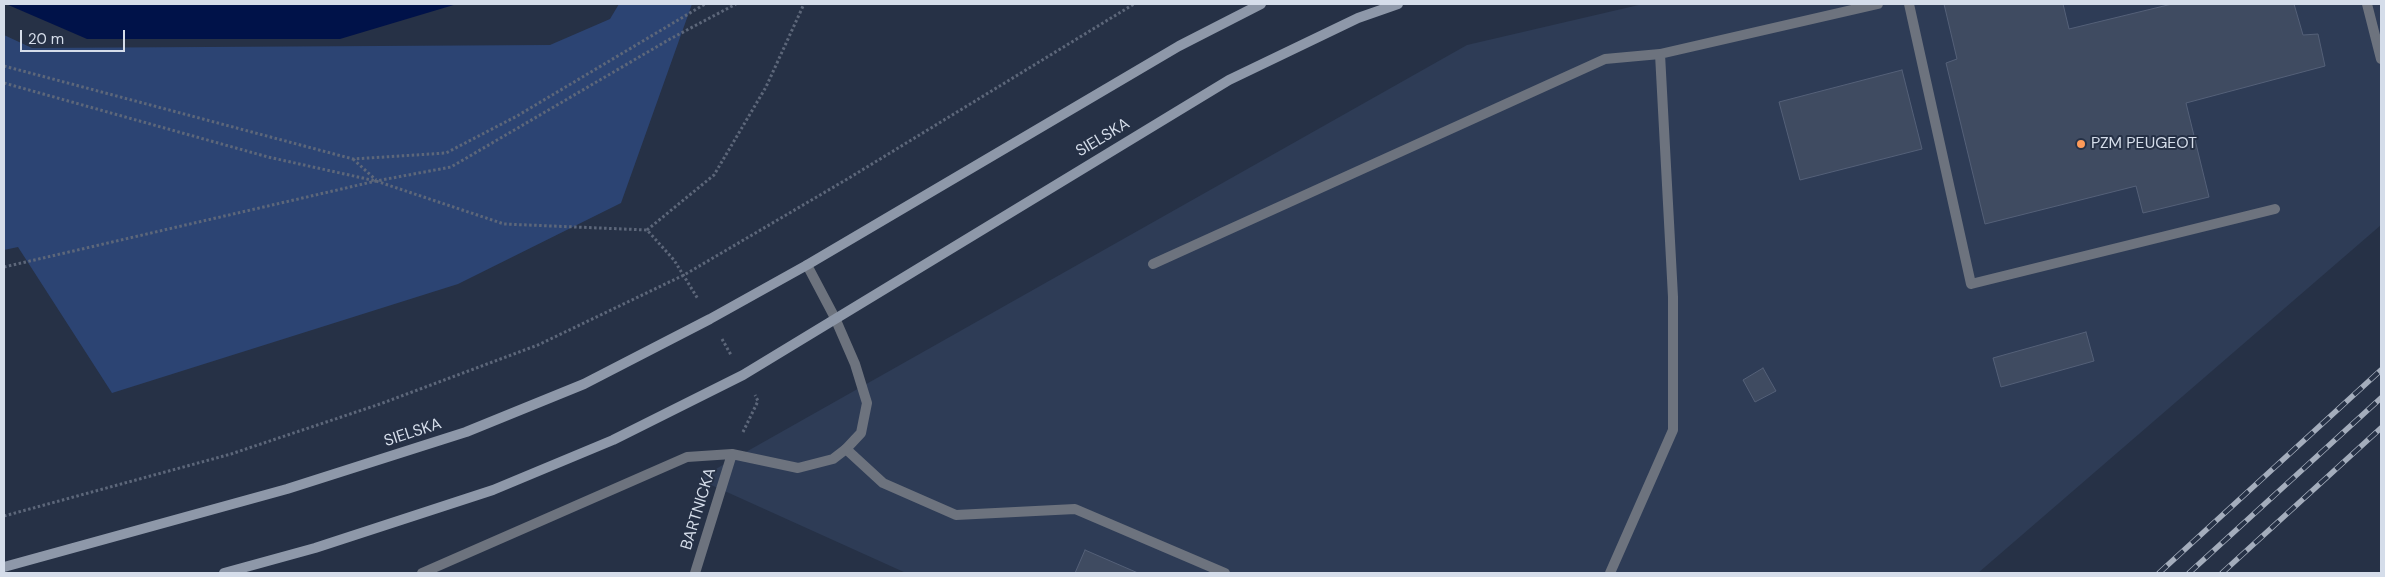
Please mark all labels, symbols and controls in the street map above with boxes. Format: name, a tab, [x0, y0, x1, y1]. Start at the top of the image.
scale bar	[22, 20, 128, 52]
text: 20 m	[28, 29, 64, 49]
street label: SIELSKA	[1073, 115, 1133, 161]
place label: PZM PEUGEOT	[2091, 134, 2197, 154]
marker: PZM PEUGEOT	[2075, 138, 2087, 150]
street label: SIELSKA	[382, 415, 444, 451]
street label: BARTNICKA	[677, 466, 721, 552]

